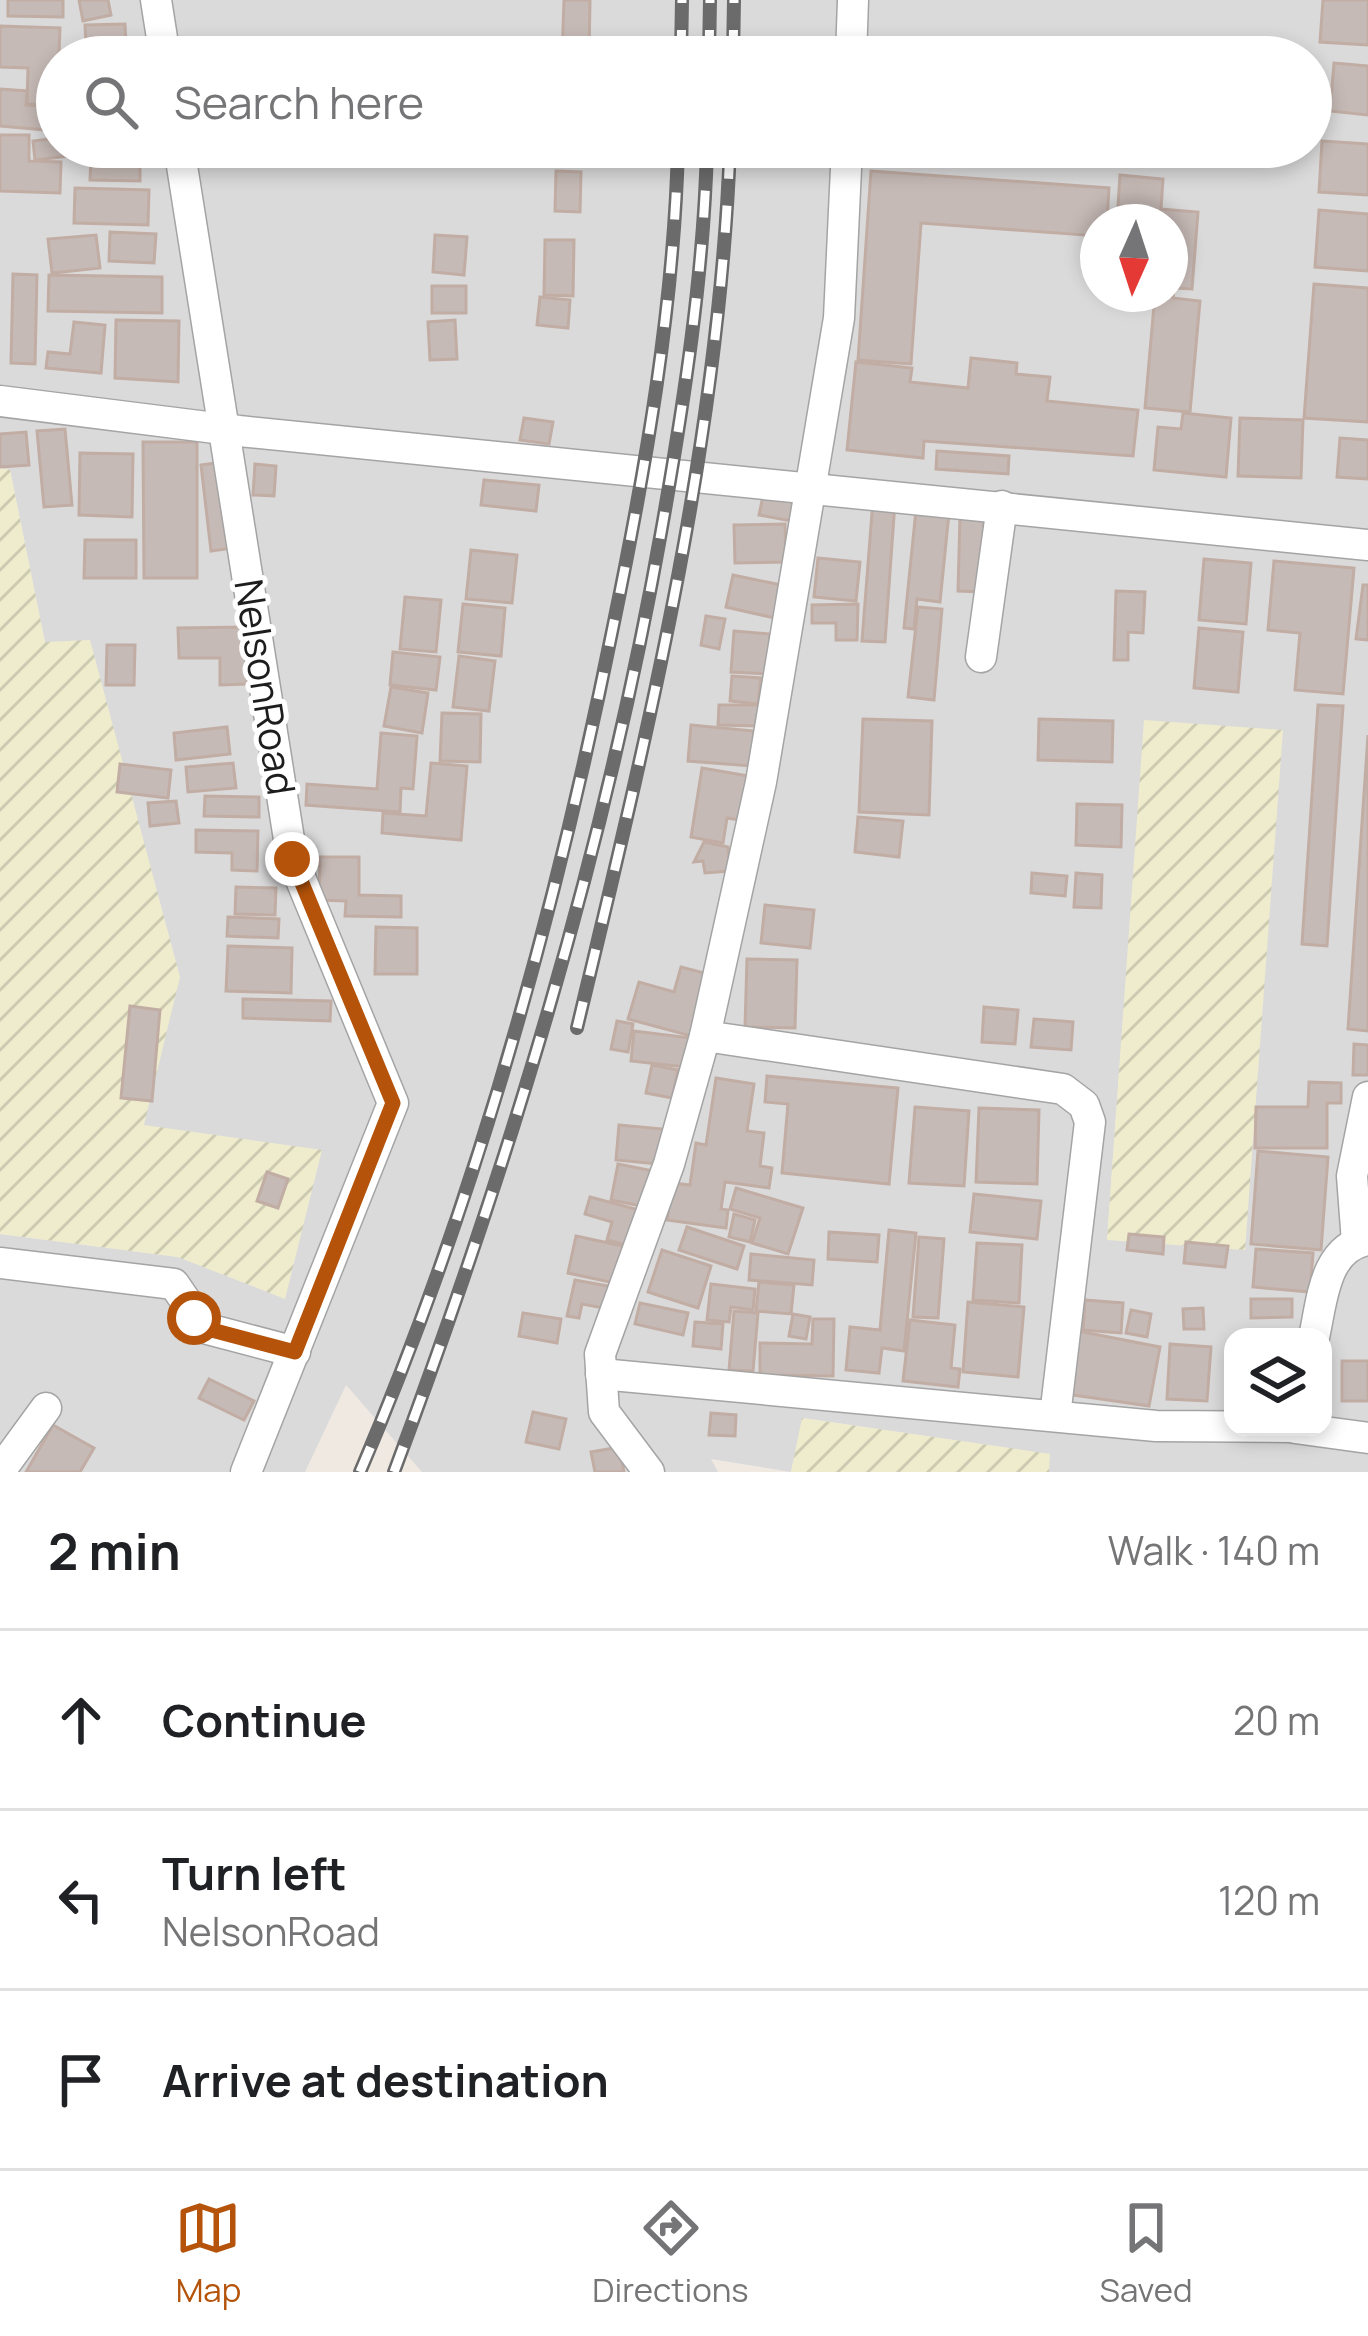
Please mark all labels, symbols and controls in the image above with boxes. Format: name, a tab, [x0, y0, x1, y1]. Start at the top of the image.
search box	[36, 36, 1332, 168]
icon: search	[78, 69, 144, 135]
text: Search here	[174, 71, 424, 133]
north arrow	[1080, 204, 1188, 312]
street label: NelsonRoad	[222, 575, 310, 799]
route end	[265, 832, 319, 886]
route start	[167, 1291, 221, 1345]
map controls	[1224, 1328, 1332, 1436]
button: layers	[1224, 1328, 1332, 1436]
text: 2 min	[48, 1516, 181, 1585]
text: Walk · 140 m	[1108, 1523, 1320, 1577]
icon: ahead	[48, 1687, 114, 1753]
text: Continue	[162, 1689, 367, 1751]
text: 20 m	[1233, 1693, 1320, 1747]
text: Turn left	[162, 1842, 347, 1904]
icon: left	[48, 1867, 114, 1933]
text: 120 m	[1218, 1873, 1320, 1927]
text: NelsonRoad	[162, 1904, 380, 1958]
icon: arrive	[48, 2047, 114, 2113]
text: Arrive at destination	[162, 2049, 609, 2111]
tab: Map	[175, 2195, 241, 2312]
tab: Directions	[592, 2195, 749, 2312]
tab: Saved	[1100, 2195, 1193, 2312]

